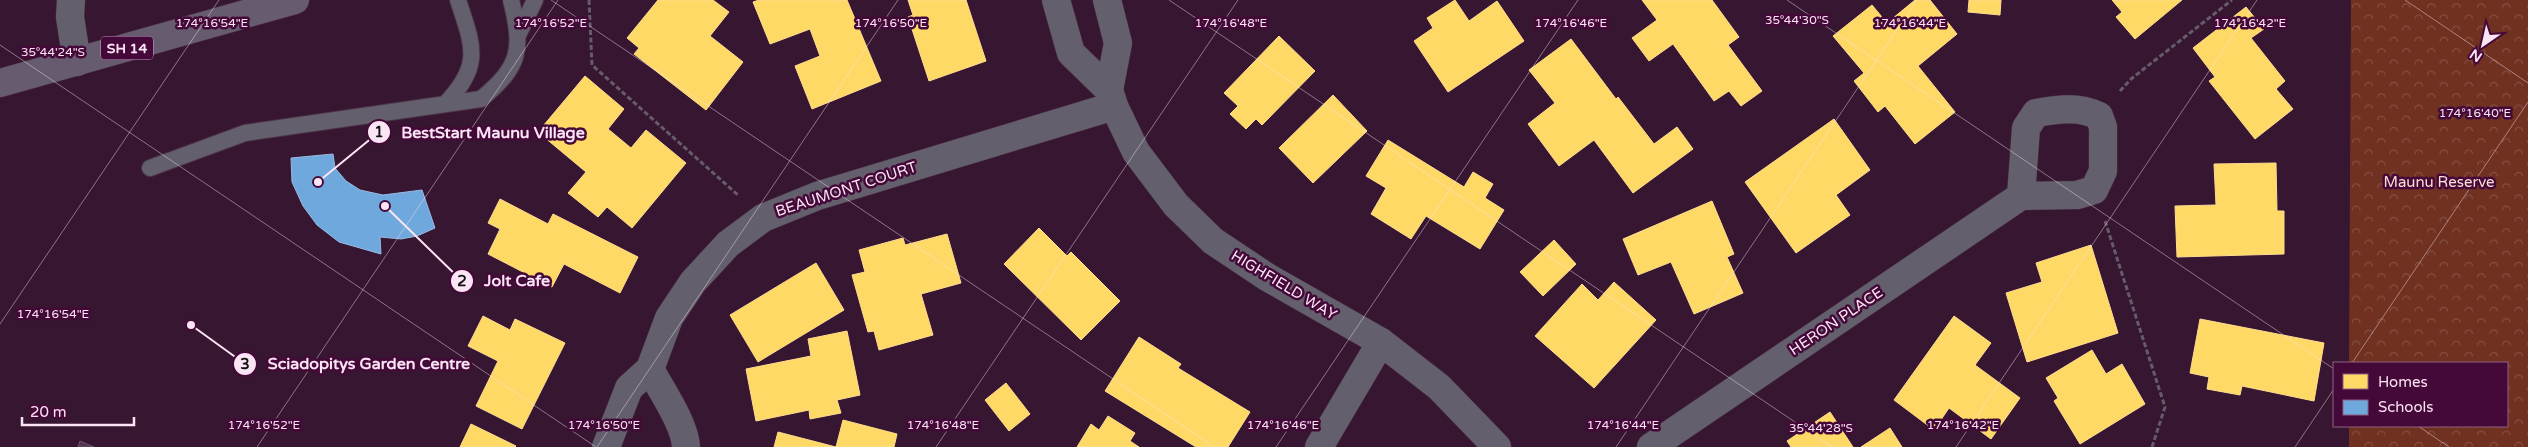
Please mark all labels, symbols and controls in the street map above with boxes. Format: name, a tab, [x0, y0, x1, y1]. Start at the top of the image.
text: 35°44'30"S	[1765, 13, 1829, 27]
text: 174°16'54"E	[176, 16, 249, 30]
text: 174°16'52"E	[515, 16, 588, 30]
text: 174°16'50"E	[855, 16, 928, 30]
text: 174°16'48"E	[1195, 16, 1268, 30]
text: 174°16'46"E	[1535, 16, 1608, 30]
text: 174°16'44"E	[1874, 16, 1947, 30]
text: 174°16'42"E	[2214, 16, 2287, 30]
north arrow	[2458, 20, 2508, 70]
road number: SH 14	[101, 36, 153, 59]
text: 35°44'24"S	[21, 45, 85, 59]
text: N	[2467, 45, 2485, 66]
text: 174°16'40"E	[2439, 106, 2512, 120]
callout: BestStart Maunu Village	[366, 117, 595, 148]
text: 1	[374, 123, 384, 141]
text: BestStart Maunu Village	[401, 123, 585, 143]
street label: BEAUMONT COURT	[773, 158, 919, 220]
park label: Maunu Reserve	[2383, 173, 2495, 191]
street label: HIGHFIELD WAY	[1228, 246, 1340, 324]
callout: Jolt Cafe	[449, 265, 560, 296]
text: Jolt Cafe	[483, 271, 550, 291]
text: 2	[457, 272, 467, 290]
street label: HERON PLACE	[1786, 283, 1886, 359]
text: 174°16'54"E	[17, 307, 90, 321]
callout: Sciadopitys Garden Centre	[233, 348, 480, 379]
text: Sciadopitys Garden Centre	[268, 354, 470, 374]
text: 3	[240, 355, 250, 373]
legend	[2333, 362, 2508, 427]
text: Homes	[2378, 373, 2428, 391]
scale bar	[22, 394, 135, 426]
text: Schools	[2378, 398, 2434, 416]
text: 20 m	[30, 403, 67, 421]
text: 174°16'52"E	[228, 418, 301, 432]
text: 174°16'50"E	[568, 418, 641, 432]
text: 174°16'48"E	[907, 418, 980, 432]
text: 174°16'46"E	[1247, 418, 1320, 432]
text: 174°16'44"E	[1587, 418, 1660, 432]
text: 174°16'42"E	[1927, 418, 2000, 432]
text: 35°44'28"S	[1789, 421, 1853, 435]

